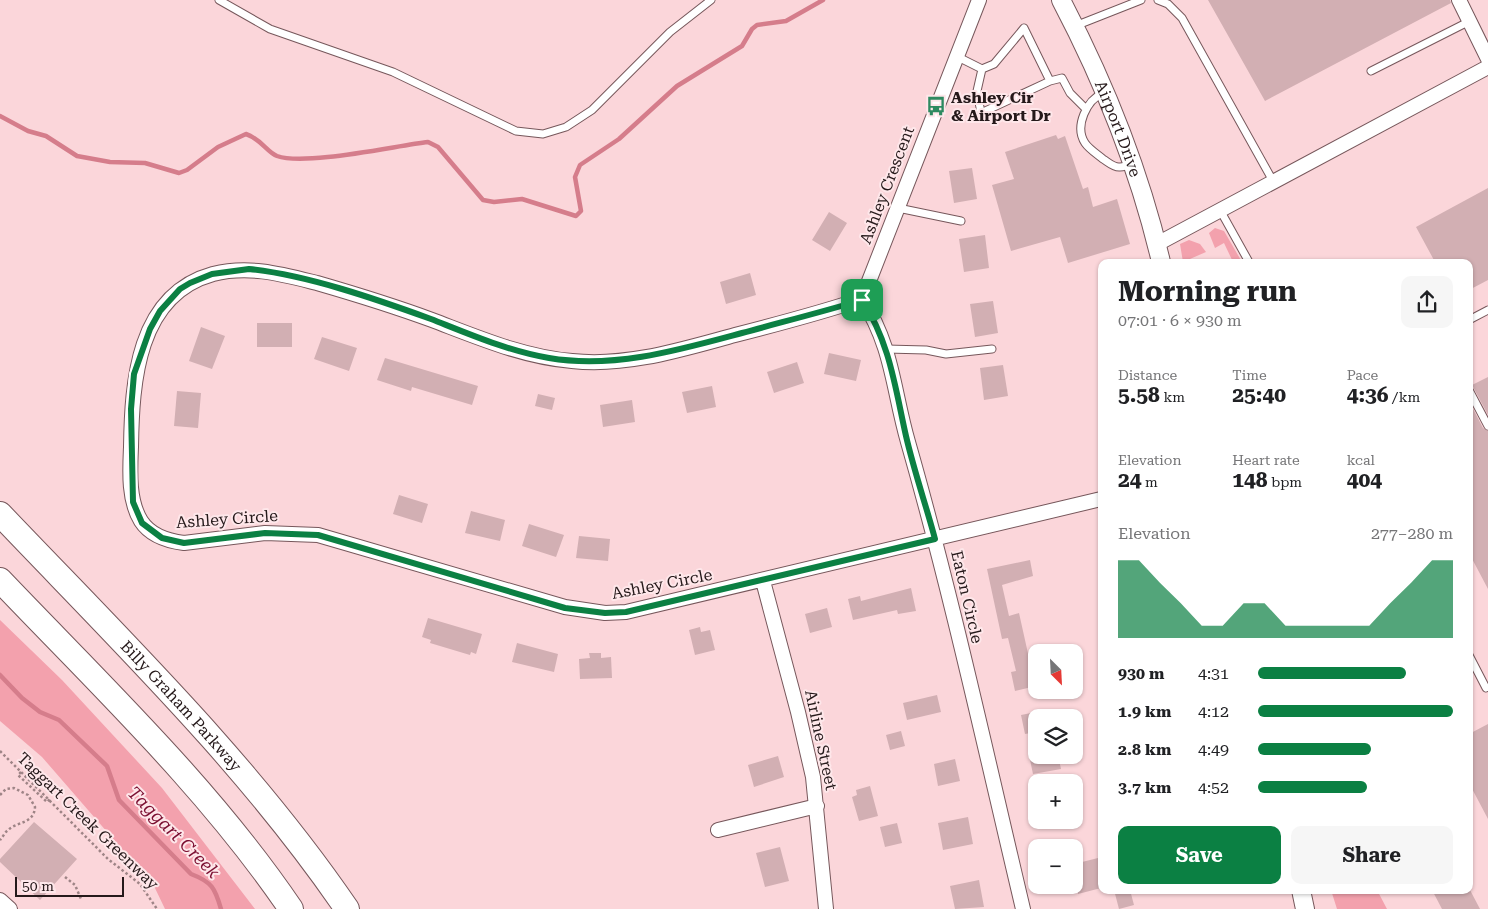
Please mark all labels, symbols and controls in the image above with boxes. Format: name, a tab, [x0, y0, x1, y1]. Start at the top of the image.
street label: Airport Drive	[1091, 77, 1146, 179]
place label: Ashley Cir & Airport Dr	[951, 88, 1051, 125]
bus stop icon: Ashley Cir & Airport Dr	[925, 95, 947, 117]
street label: Ashley Crescent	[856, 123, 918, 246]
text: Morning run	[1118, 275, 1297, 308]
button: share	[1401, 276, 1453, 328]
pin	[841, 279, 883, 321]
icon: arrive	[848, 286, 876, 314]
text: 07:01 · 6 × 930 m	[1118, 311, 1242, 330]
text: Distance	[1118, 367, 1177, 383]
text: Time	[1232, 367, 1267, 383]
text: Pace	[1347, 367, 1378, 383]
text: 5.58	[1118, 383, 1160, 407]
text: 25:40	[1232, 383, 1286, 407]
text: 4:36	[1347, 383, 1389, 407]
text: km	[1160, 389, 1185, 405]
text: /km	[1389, 389, 1420, 405]
text: Elevation	[1118, 452, 1181, 468]
text: Heart rate	[1232, 452, 1300, 468]
text: kcal	[1347, 452, 1375, 468]
text: 24	[1118, 468, 1142, 492]
text: 148	[1232, 468, 1268, 492]
text: 404	[1347, 468, 1382, 492]
text: m	[1142, 474, 1158, 490]
text: bpm	[1268, 474, 1302, 490]
street label: Ashley Circle	[175, 506, 279, 532]
text: Elevation	[1118, 524, 1191, 543]
text: 277–280 m	[1371, 524, 1453, 543]
street label: Eaton Circle	[947, 549, 987, 645]
street label: Ashley Circle	[610, 565, 714, 603]
street label: Billy Graham Parkway	[117, 636, 246, 775]
north arrow	[1028, 644, 1082, 699]
map controls	[1028, 644, 1083, 894]
text: 930 m	[1118, 664, 1164, 683]
text: 4:31	[1198, 664, 1229, 683]
street label: Airline Street	[801, 688, 841, 792]
text: 1.9 km	[1118, 702, 1171, 721]
text: 4:12	[1198, 702, 1229, 721]
button: layers	[1028, 709, 1083, 764]
text: 2.8 km	[1118, 740, 1171, 759]
text: 4:49	[1198, 740, 1229, 759]
street label: Taggart Creek Greenway	[13, 748, 163, 894]
button: +	[1028, 774, 1083, 829]
text: 3.7 km	[1118, 778, 1171, 797]
text: 4:52	[1198, 778, 1229, 797]
water label: Taggart Creek	[124, 782, 224, 882]
button: Save	[1118, 826, 1281, 884]
button: Share	[1291, 826, 1453, 884]
button: −	[1028, 839, 1083, 894]
scale bar	[15, 874, 124, 897]
text: 50 m	[22, 878, 54, 894]

